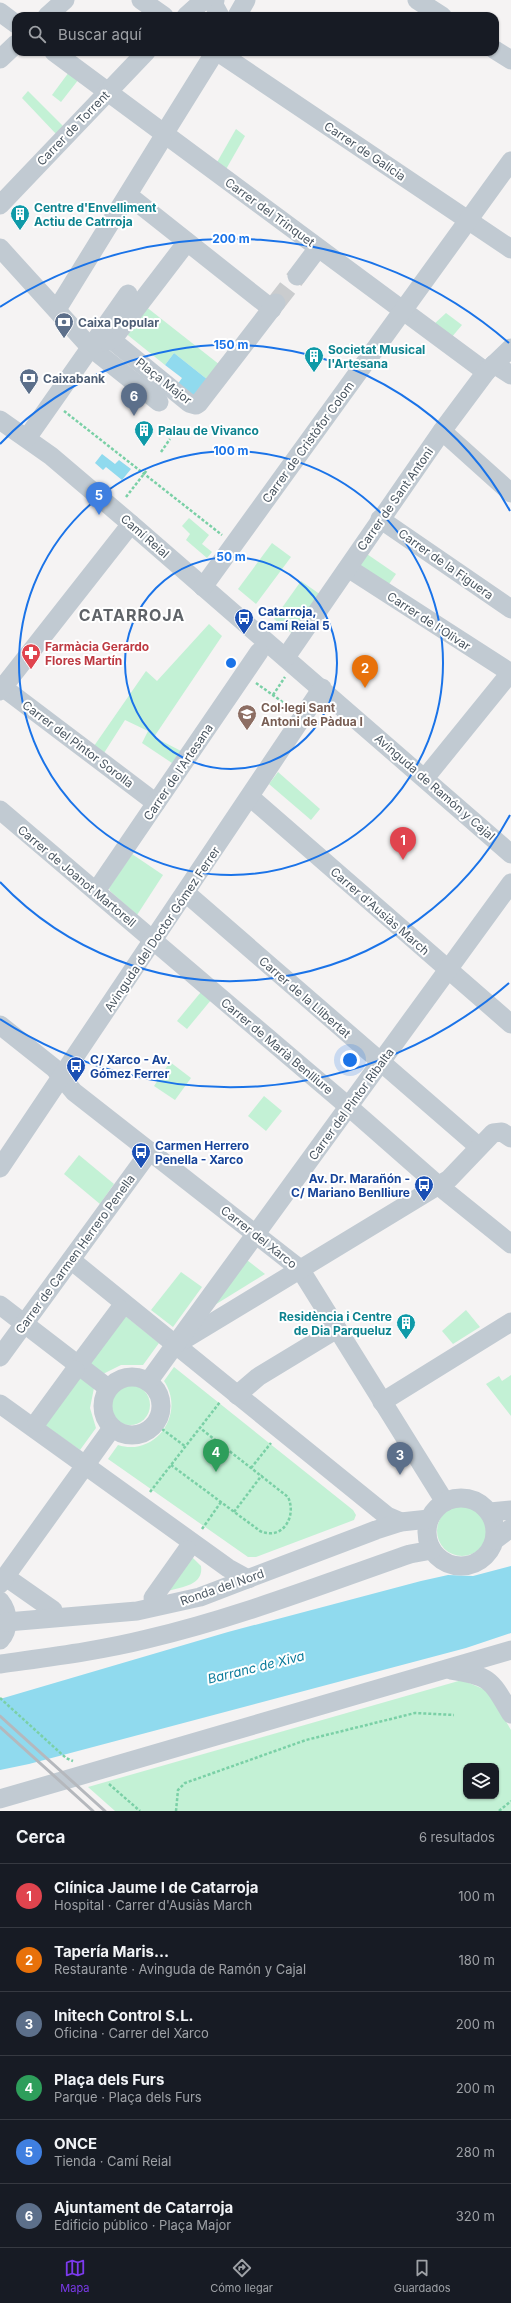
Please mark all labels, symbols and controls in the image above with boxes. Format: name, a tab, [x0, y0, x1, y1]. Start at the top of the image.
search box	[12, 12, 499, 56]
icon: search	[26, 23, 48, 45]
text: Buscar aquí	[58, 25, 142, 44]
street label: Carrer de Torrent	[34, 87, 113, 169]
street label: Carrer de Galícia	[321, 118, 409, 184]
street label: Carrer del Trinquet	[222, 174, 318, 250]
place label: Centre d'Envelliment Actiu de Catrroja	[34, 200, 157, 229]
building icon: Centre d'Envelliment Actiu de Catrroja	[9, 203, 31, 231]
text: 200 m	[212, 231, 250, 246]
bank icon: Caixa Popular	[53, 311, 75, 339]
place label: Caixa Popular	[78, 315, 159, 330]
text: 150 m	[214, 337, 248, 352]
place label: Societat Musical l'Artesana	[328, 342, 425, 371]
building icon: Societat Musical l'Artesana	[303, 345, 325, 373]
street label: Plaça Major	[133, 355, 195, 408]
bank icon: Caixabank	[18, 367, 40, 395]
place label: Caixabank	[43, 371, 105, 386]
street label: Carrer de Cristòfor Colom	[259, 378, 357, 506]
pin: 6	[121, 383, 147, 416]
building icon: Palau de Vivanco	[133, 419, 155, 447]
place label: Palau de Vivanco	[158, 423, 259, 438]
text: 100 m	[213, 443, 249, 458]
street label: Carrer de Sant Antoni	[354, 445, 436, 553]
pin: 5	[86, 482, 112, 515]
street label: Camí Reial	[118, 511, 172, 561]
street label: Carrer de la Figuera	[395, 525, 497, 603]
text: 50 m	[216, 549, 246, 564]
street label: Carrer de l'Olivar	[384, 588, 474, 654]
place label: Catarroja, Camí Reial 5	[258, 604, 330, 633]
district label: CATARROJA	[79, 605, 185, 625]
bus stop icon: Catarroja, Camí Reial 5	[233, 607, 255, 635]
place label: Farmàcia Gerardo Flores Martín	[45, 639, 149, 668]
pharmacy icon: Farmàcia Gerardo Flores Martín	[20, 642, 42, 670]
pin: 2	[352, 655, 378, 688]
centre of rings	[224, 656, 238, 670]
street label: Carrer del Pintor Sorolla	[19, 697, 137, 791]
place label: Col·legi Sant Antoni de Pàdua I	[261, 700, 363, 729]
school or university icon: Col·legi Sant Antoni de Pàdua I	[236, 703, 258, 731]
street label: Carrer de l'Artesana	[140, 721, 216, 823]
street label: Avinguda de Ramón y Cajal	[372, 731, 498, 843]
street label: Carrer de Joanot Martorell	[15, 822, 139, 930]
pin: 1	[390, 827, 416, 860]
street label: Avinguda del Doctor Gómez Ferrer	[101, 843, 223, 1014]
street label: Carrer d'Ausiàs March	[327, 864, 433, 958]
street label: Carrer de la Llibertat	[256, 953, 354, 1041]
street label: Carrer de Marià Benlliure	[218, 995, 336, 1097]
street label: Carrer del Pintor Ribalta	[305, 1045, 397, 1163]
your location	[340, 1050, 360, 1070]
place label: C/ Xarco - Av. Gómez Ferrer	[90, 1052, 171, 1081]
bus stop icon: C/ Xarco - Av. Gómez Ferrer	[65, 1055, 87, 1083]
place label: Carmen Herrero Penella - Xarco	[155, 1138, 249, 1167]
bus stop icon: Carmen Herrero Penella - Xarco	[130, 1141, 152, 1169]
street label: Carrer de Carmen Herrero Penella	[12, 1171, 138, 1337]
place label: Av. Dr. Marañón - C/ Mariano Benlliure	[291, 1171, 410, 1200]
bus stop icon: Av. Dr. Marañón - C/ Mariano Benlliure	[413, 1174, 435, 1202]
street label: Carrer del Xarco	[218, 1203, 300, 1271]
place label: Residència i Centre de Dia Parqueluz	[279, 1309, 392, 1338]
building icon: Residència i Centre de Dia Parqueluz	[395, 1312, 417, 1340]
pin: 4	[203, 1439, 229, 1472]
pin: 3	[387, 1442, 413, 1475]
street label: Ronda del Nord	[178, 1566, 266, 1608]
water label: Barranc de Xiva	[206, 1647, 306, 1687]
map controls	[463, 1763, 499, 1799]
button: layers	[463, 1763, 499, 1799]
text: Cerca	[16, 1827, 65, 1847]
text: 6 resultados	[419, 1829, 495, 1845]
text: Clínica Jaume I de Catarroja	[54, 1878, 259, 1897]
text: 1	[26, 1888, 32, 1904]
text: 100 m	[458, 1888, 495, 1904]
text: Hospital · Carrer d'Ausiàs March	[54, 1897, 252, 1913]
text: Tapería Maris...	[54, 1942, 169, 1961]
text: 2	[25, 1952, 33, 1968]
text: 180 m	[458, 1952, 495, 1968]
text: Restaurante · Avinguda de Ramón y Cajal	[54, 1961, 306, 1977]
text: Initech Control S.L.	[54, 2006, 194, 2025]
text: 3	[25, 2016, 33, 2032]
text: 200 m	[456, 2016, 495, 2032]
text: Oficina · Carrer del Xarco	[54, 2025, 209, 2041]
text: Plaça dels Furs	[54, 2070, 164, 2089]
text: 4	[25, 2080, 33, 2096]
text: 200 m	[456, 2080, 495, 2096]
text: Parque · Plaça dels Furs	[54, 2089, 202, 2105]
text: ONCE	[54, 2134, 97, 2153]
text: 5	[25, 2144, 33, 2160]
text: 280 m	[456, 2144, 495, 2160]
text: Tienda · Camí Reial	[54, 2153, 171, 2169]
text: Ajuntament de Catarroja	[54, 2198, 233, 2217]
text: 6	[25, 2208, 33, 2224]
text: 320 m	[456, 2208, 495, 2224]
text: Edificio público · Plaça Major	[54, 2217, 231, 2233]
tab: Mapa	[60, 2257, 90, 2295]
tab: Cómo llegar	[210, 2257, 273, 2295]
tab: Guardados	[394, 2257, 451, 2295]

